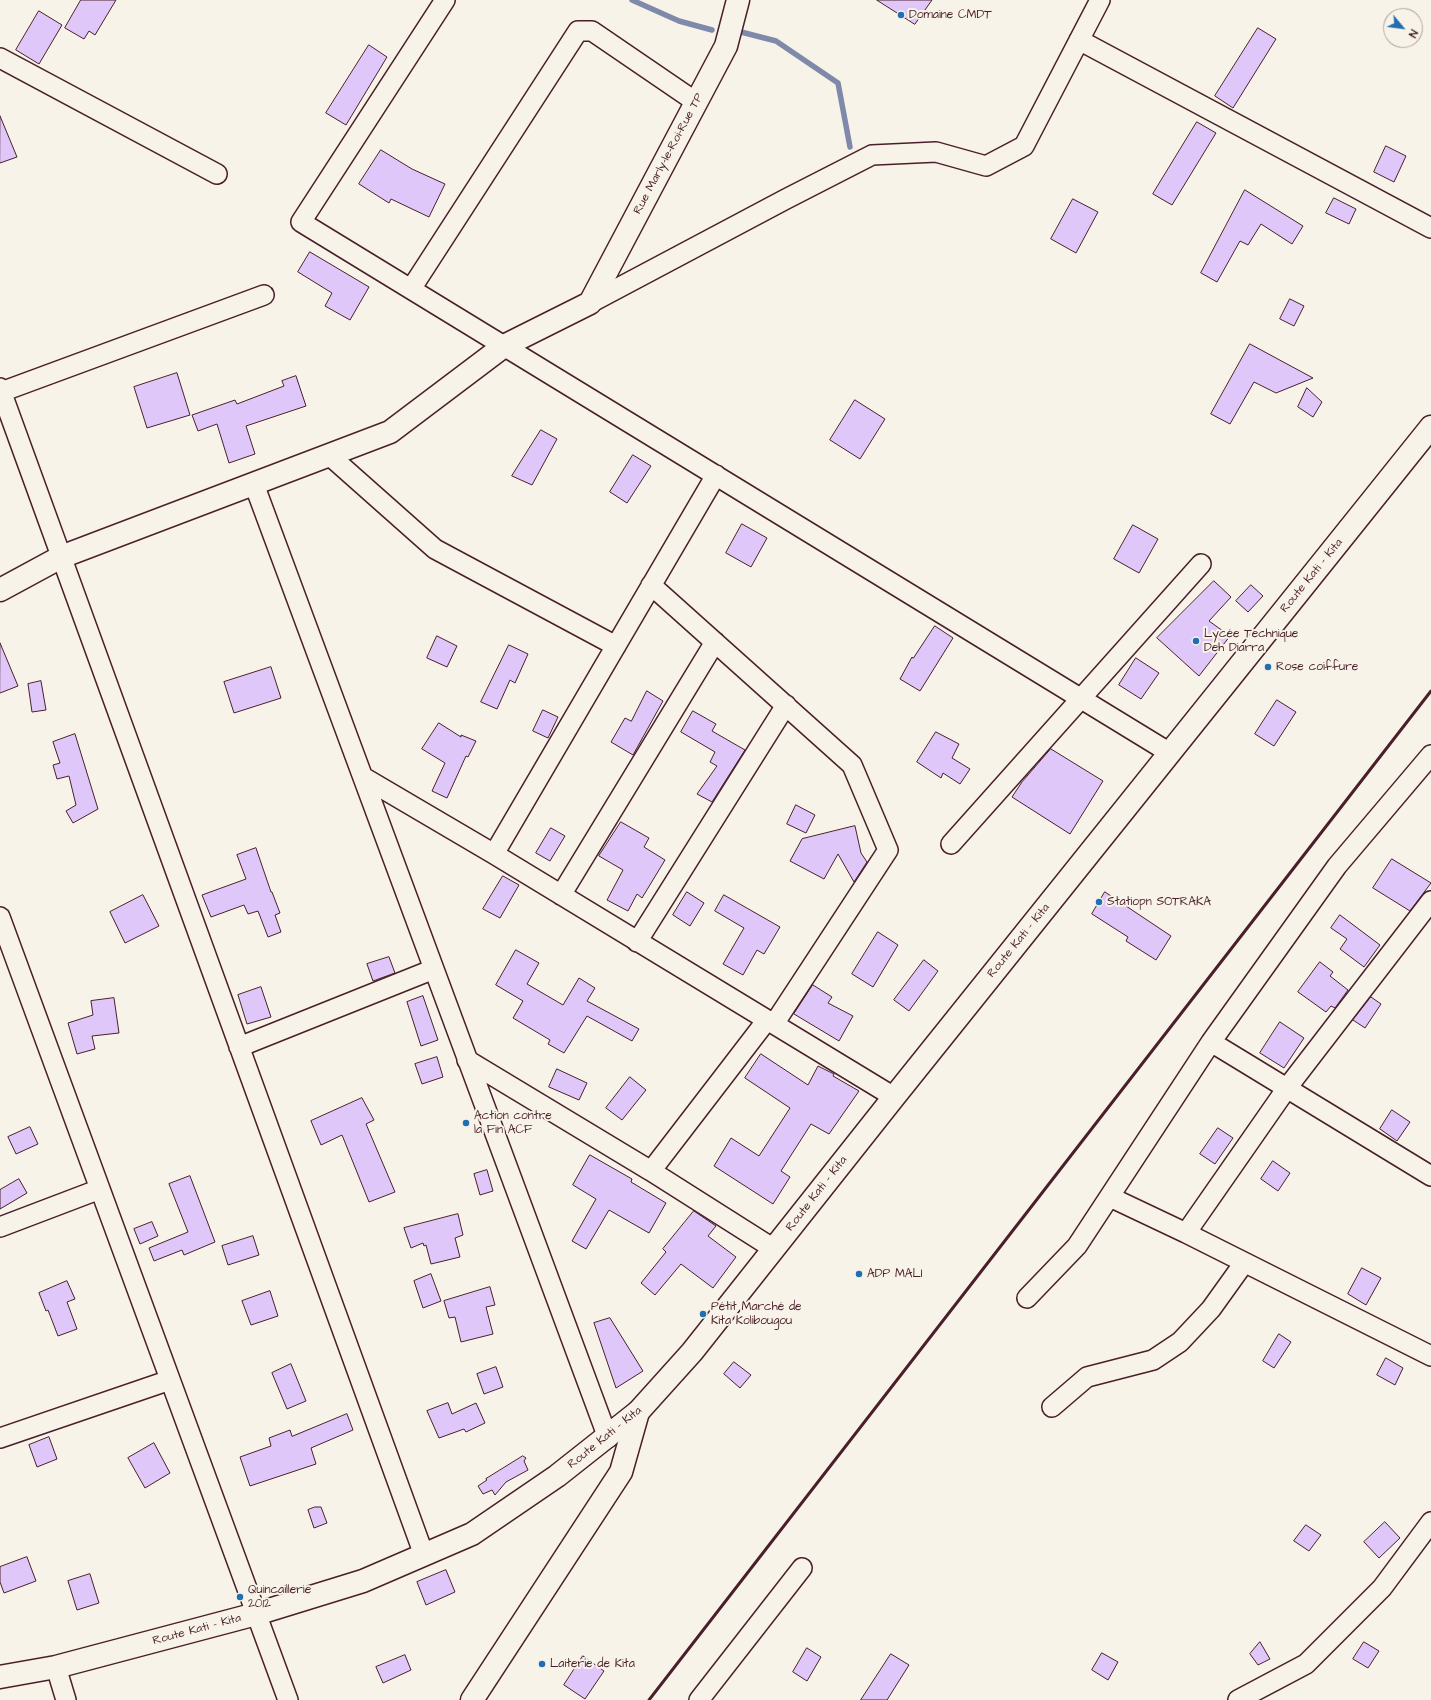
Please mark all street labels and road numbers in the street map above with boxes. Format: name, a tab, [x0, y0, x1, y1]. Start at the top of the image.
street label: Rue Marly-le-Roi-Rue TP	[631, 91, 707, 217]
street label: Route Kati - Kita	[1278, 536, 1346, 616]
street label: Route Kati - Kita	[985, 901, 1053, 981]
street label: Route Kati - Kita	[783, 1154, 851, 1234]
street label: Route Kati - Kita	[565, 1404, 645, 1472]
street label: Route Kati - Kita	[151, 1611, 243, 1649]

